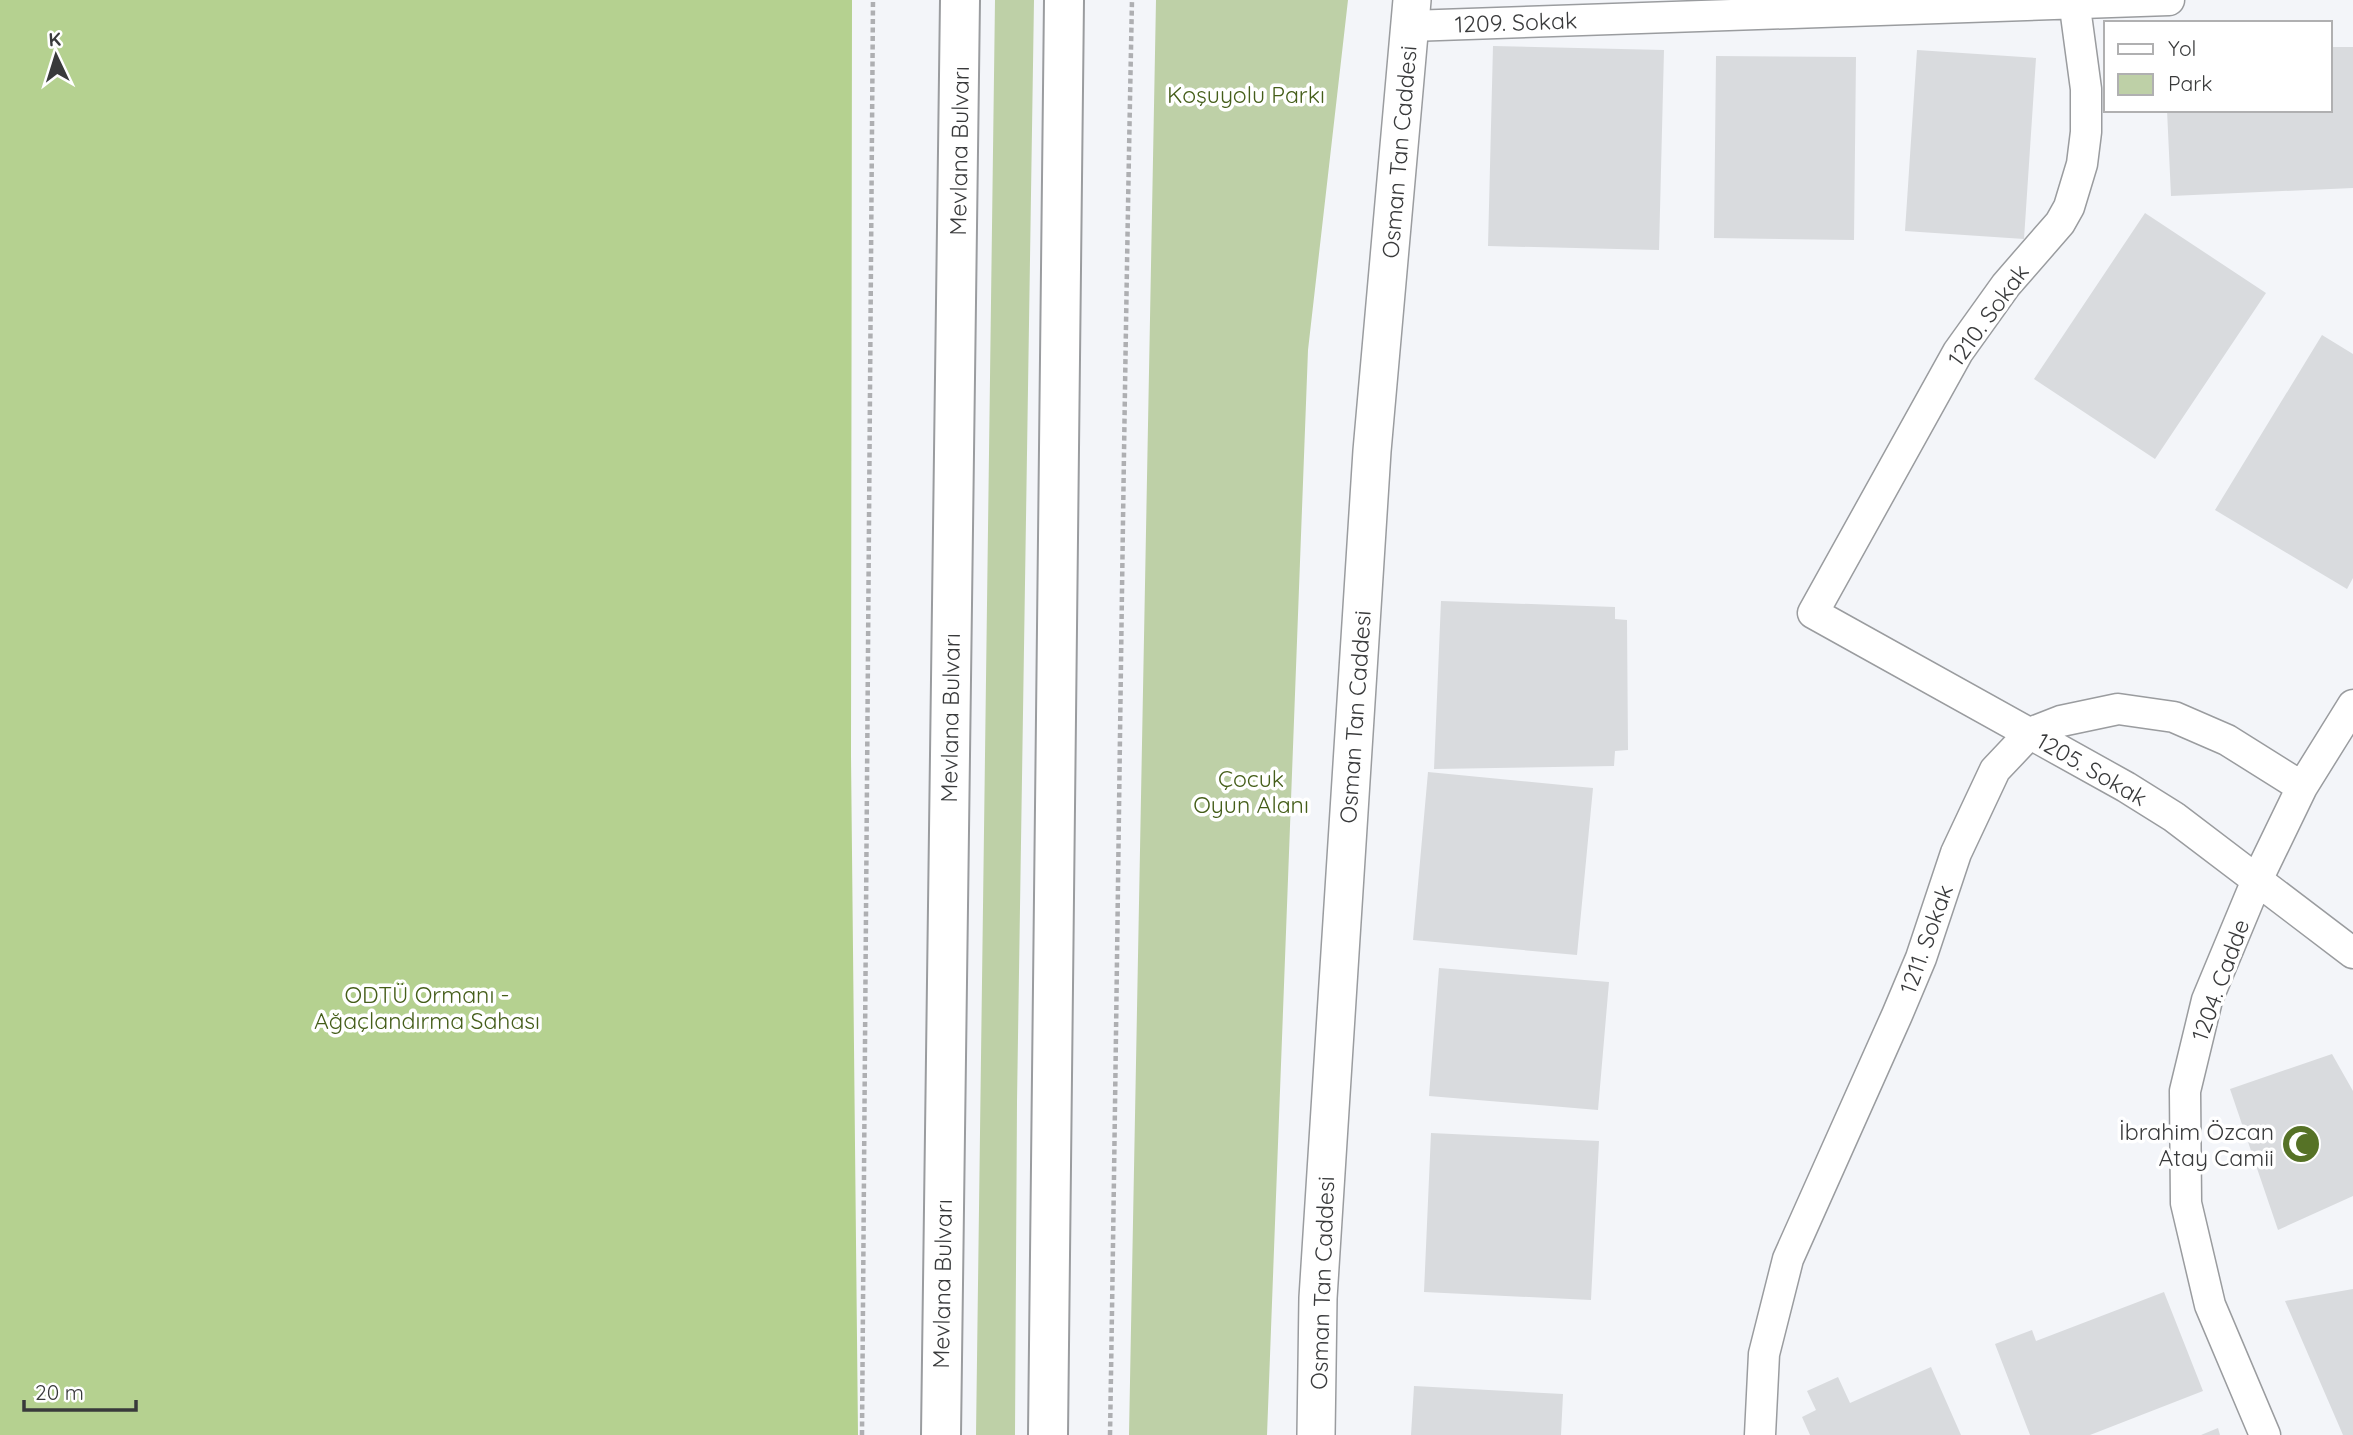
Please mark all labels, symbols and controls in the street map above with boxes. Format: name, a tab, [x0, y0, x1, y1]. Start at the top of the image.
street label: 1209. Sokak	[1454, 5, 1578, 39]
north arrow	[21, 21, 91, 91]
legend	[2104, 21, 2332, 112]
text: K	[48, 27, 62, 51]
text: Yol	[2168, 35, 2196, 61]
street label: Osman Tan Caddesi	[1375, 44, 1423, 260]
street label: Mevlana Bulvarı	[943, 66, 975, 236]
text: Park	[2168, 70, 2212, 96]
park label: Koşuyolu Parkı	[1167, 80, 1325, 109]
street label: 1210. Sokak	[1941, 258, 2035, 372]
street label: Osman Tan Caddesi	[1333, 609, 1377, 825]
street label: Mevlana Bulvarı	[934, 633, 966, 803]
street label: 1205. Sokak	[2032, 726, 2152, 812]
park label: Çocuk Oyun Alanı	[1193, 764, 1309, 819]
street label: 1211. Sokak	[1893, 880, 1959, 998]
street label: 1204. Cadde	[2185, 915, 2255, 1045]
park label: ODTÜ Ormanı - Ağaçlandırma Sahası	[314, 980, 540, 1035]
place label: İbrahim Özcan Atay Camii	[2119, 1117, 2274, 1172]
mosque icon: İbrahim Özcan Atay Camii	[2280, 1123, 2322, 1165]
street label: Osman Tan Caddesi	[1304, 1176, 1340, 1390]
street label: Mevlana Bulvarı	[926, 1199, 958, 1369]
scale bar	[24, 1368, 136, 1412]
text: 20 m	[35, 1379, 84, 1405]

